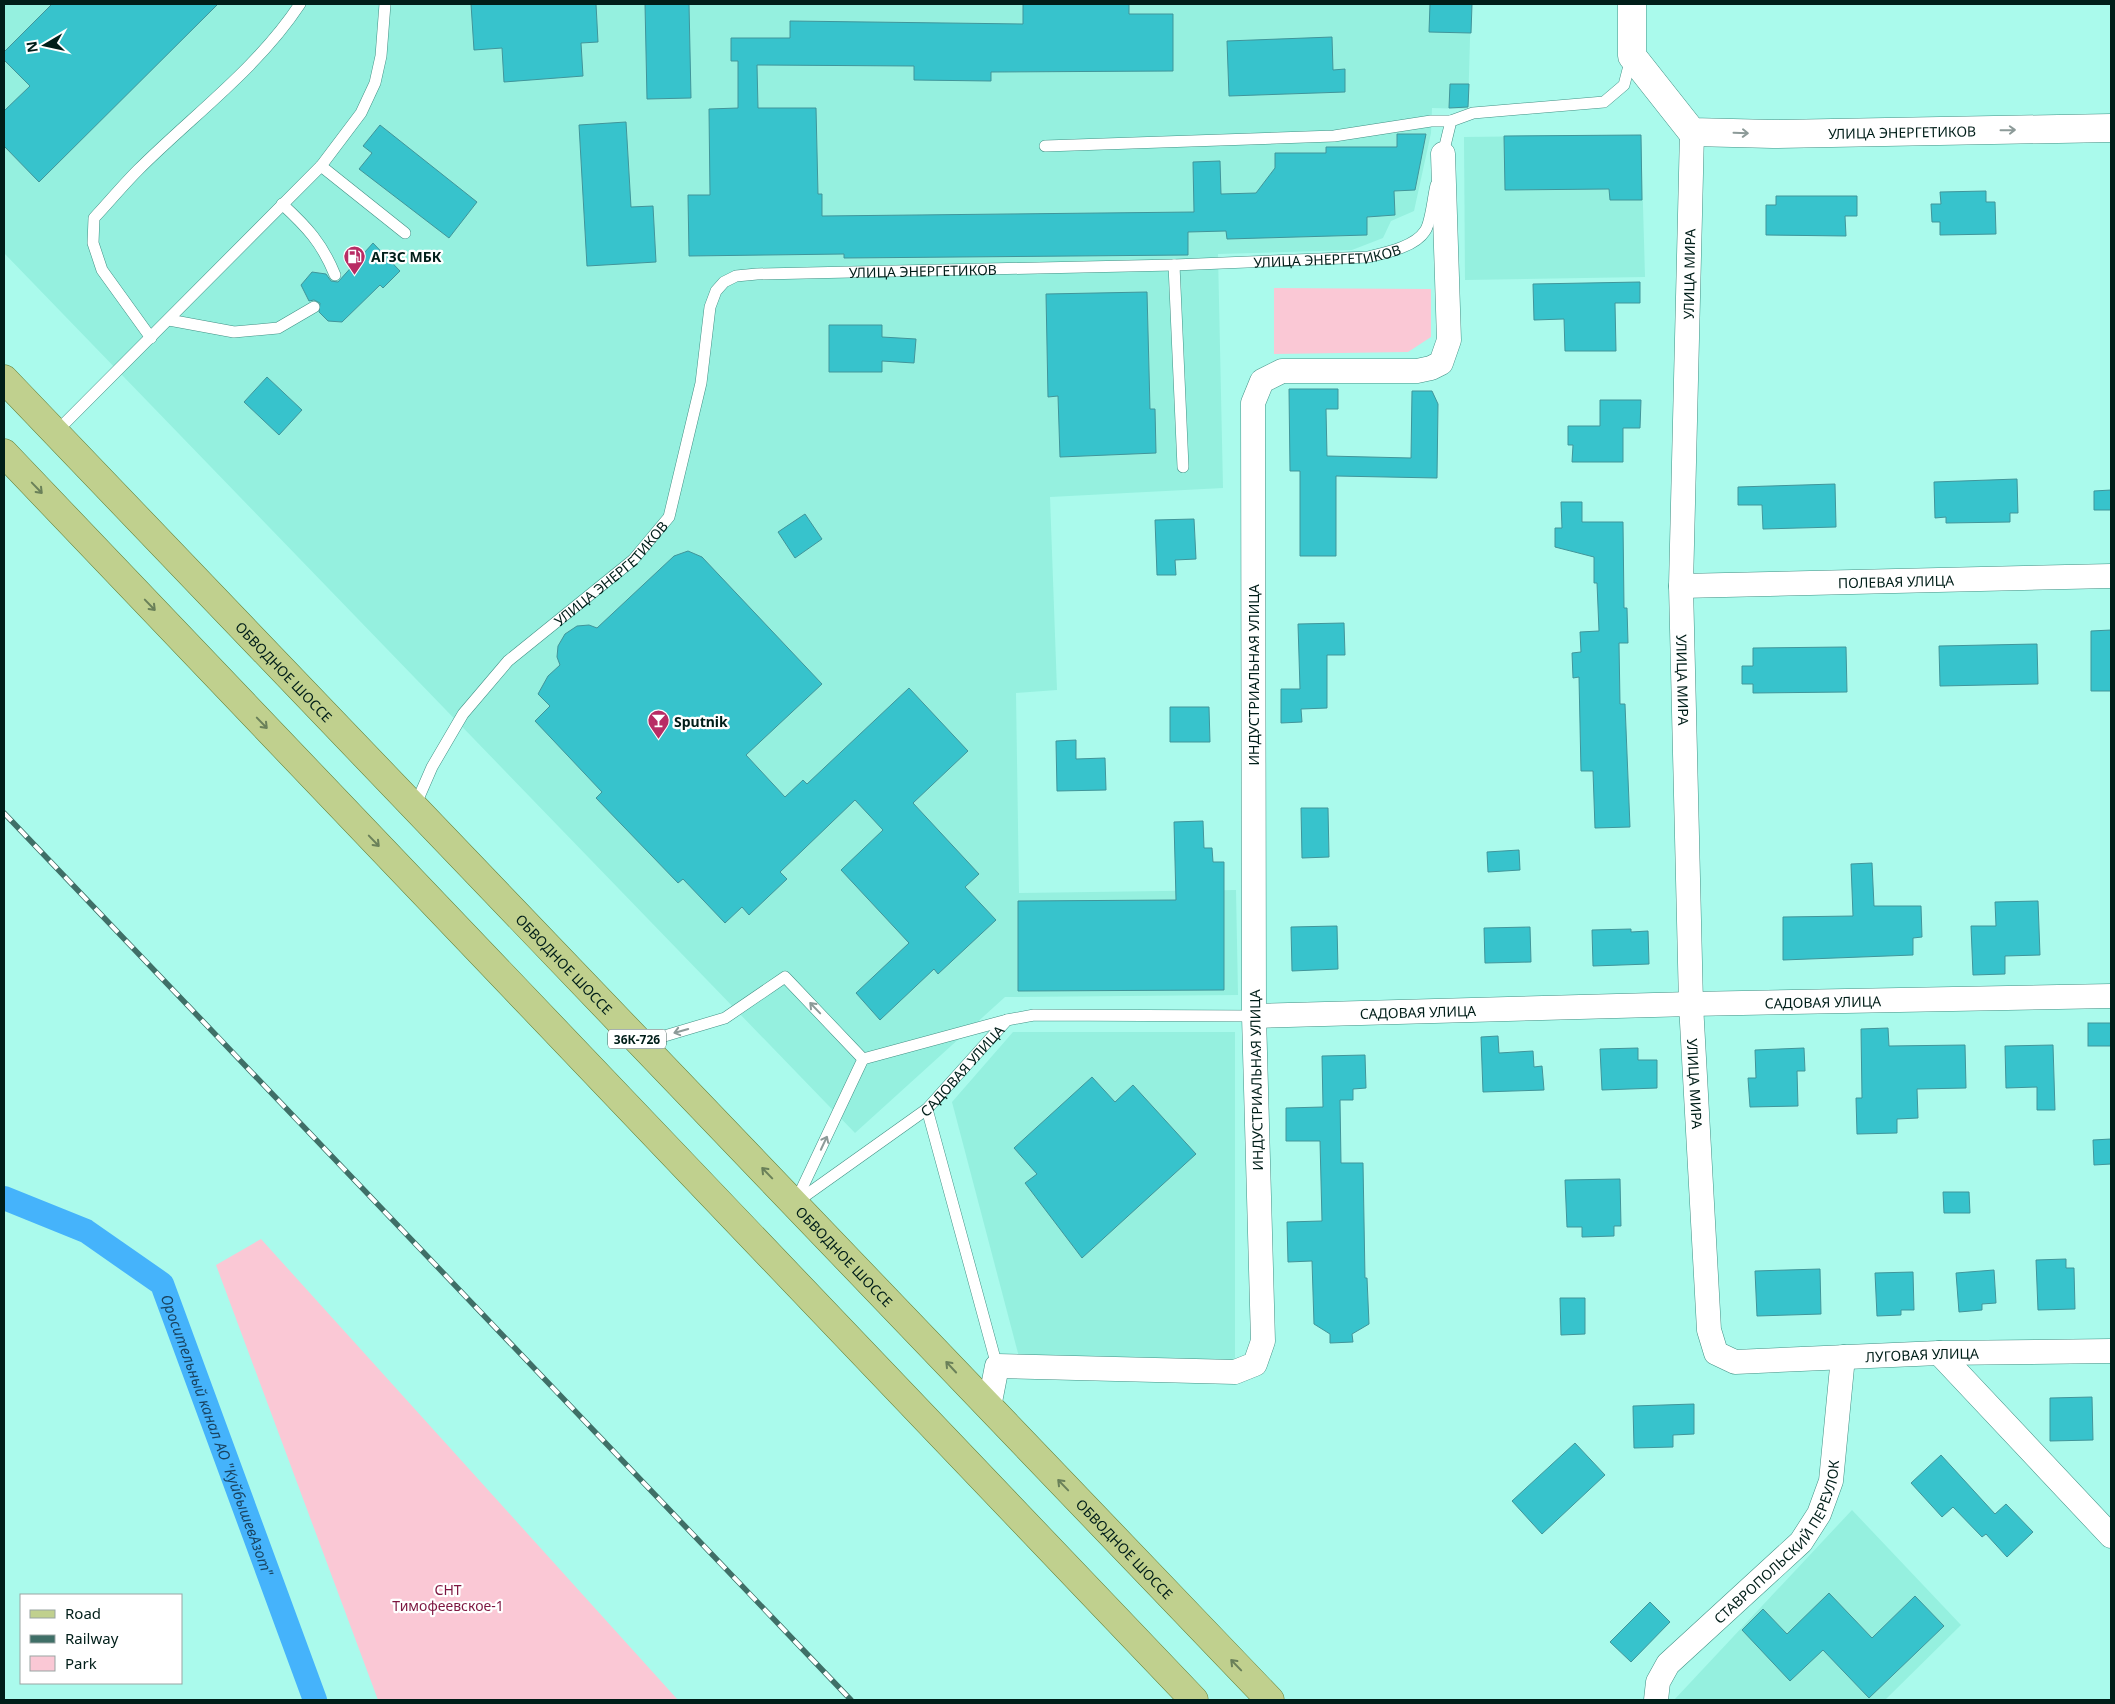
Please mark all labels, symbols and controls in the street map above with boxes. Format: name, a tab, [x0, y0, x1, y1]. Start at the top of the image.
north arrow	[20, 20, 70, 70]
text: N	[21, 40, 42, 54]
street label: УЛИЦА ЭНЕРГЕТИКОВ	[1828, 121, 1976, 143]
one-way arrow	[2000, 125, 2016, 134]
one-way arrow	[1732, 128, 1749, 138]
street label: УЛИЦА МИРА	[1679, 228, 1699, 319]
street label: УЛИЦА ЭНЕРГЕТИКОВ	[1253, 239, 1403, 271]
fuel station icon: АГЗС МБК	[343, 244, 367, 275]
place label: АГЗС МБК	[371, 247, 442, 266]
street label: УЛИЦА ЭНЕРГЕТИКОВ	[849, 259, 997, 282]
one-way arrow	[31, 482, 43, 494]
street label: УЛИЦА ЭНЕРГЕТИКОВ	[550, 516, 672, 630]
street label: ПОЛЕВАЯ УЛИЦА	[1838, 570, 1954, 592]
street label: ИНДУСТРИАЛЬНАЯ УЛИЦА	[1244, 584, 1263, 766]
one-way arrow	[144, 599, 156, 612]
street label: ОБВОДНОЕ ШОССЕ	[232, 617, 337, 726]
street label: УЛИЦА МИРА	[1673, 634, 1694, 725]
bar icon: Sputnik	[646, 709, 670, 740]
place label: Sputnik	[674, 712, 728, 731]
one-way arrow	[256, 717, 268, 729]
one-way arrow	[368, 834, 380, 847]
street label: ОБВОДНОЕ ШОССЕ	[512, 909, 617, 1018]
street label: ИНДУСТРИАЛЬНАЯ УЛИЦА	[1245, 989, 1267, 1171]
street label: САДОВАЯ УЛИЦА	[1764, 991, 1881, 1012]
street label: САДОВАЯ УЛИЦА	[1359, 1000, 1476, 1023]
one-way arrow	[809, 1002, 821, 1015]
street label: САДОВАЯ УЛИЦА	[916, 1021, 1008, 1120]
one-way arrow	[674, 1027, 690, 1037]
road number: 36К-726	[608, 1030, 666, 1048]
street label: УЛИЦА МИРА	[1683, 1038, 1707, 1130]
one-way arrow	[819, 1136, 829, 1151]
one-way arrow	[761, 1167, 773, 1179]
street label: ОБВОДНОЕ ШОССЕ	[792, 1202, 897, 1311]
water label: Оросительный канал АО "КуйбышевАзот"	[157, 1292, 279, 1580]
street label: ЛУГОВАЯ УЛИЦА	[1865, 1343, 1979, 1366]
one-way arrow	[945, 1361, 957, 1373]
street label: СТАВРОПОЛЬСКИЙ ПЕРЕУЛОК	[1709, 1459, 1843, 1627]
one-way arrow	[1057, 1478, 1069, 1491]
street label: ОБВОДНОЕ ШОССЕ	[1072, 1494, 1178, 1603]
park label: СНТ Тимофеевское-1	[392, 1580, 504, 1615]
legend	[20, 1594, 182, 1684]
text: Road	[65, 1603, 101, 1623]
text: Railway	[65, 1628, 119, 1648]
text: Park	[65, 1653, 97, 1673]
one-way arrow	[1230, 1659, 1242, 1671]

